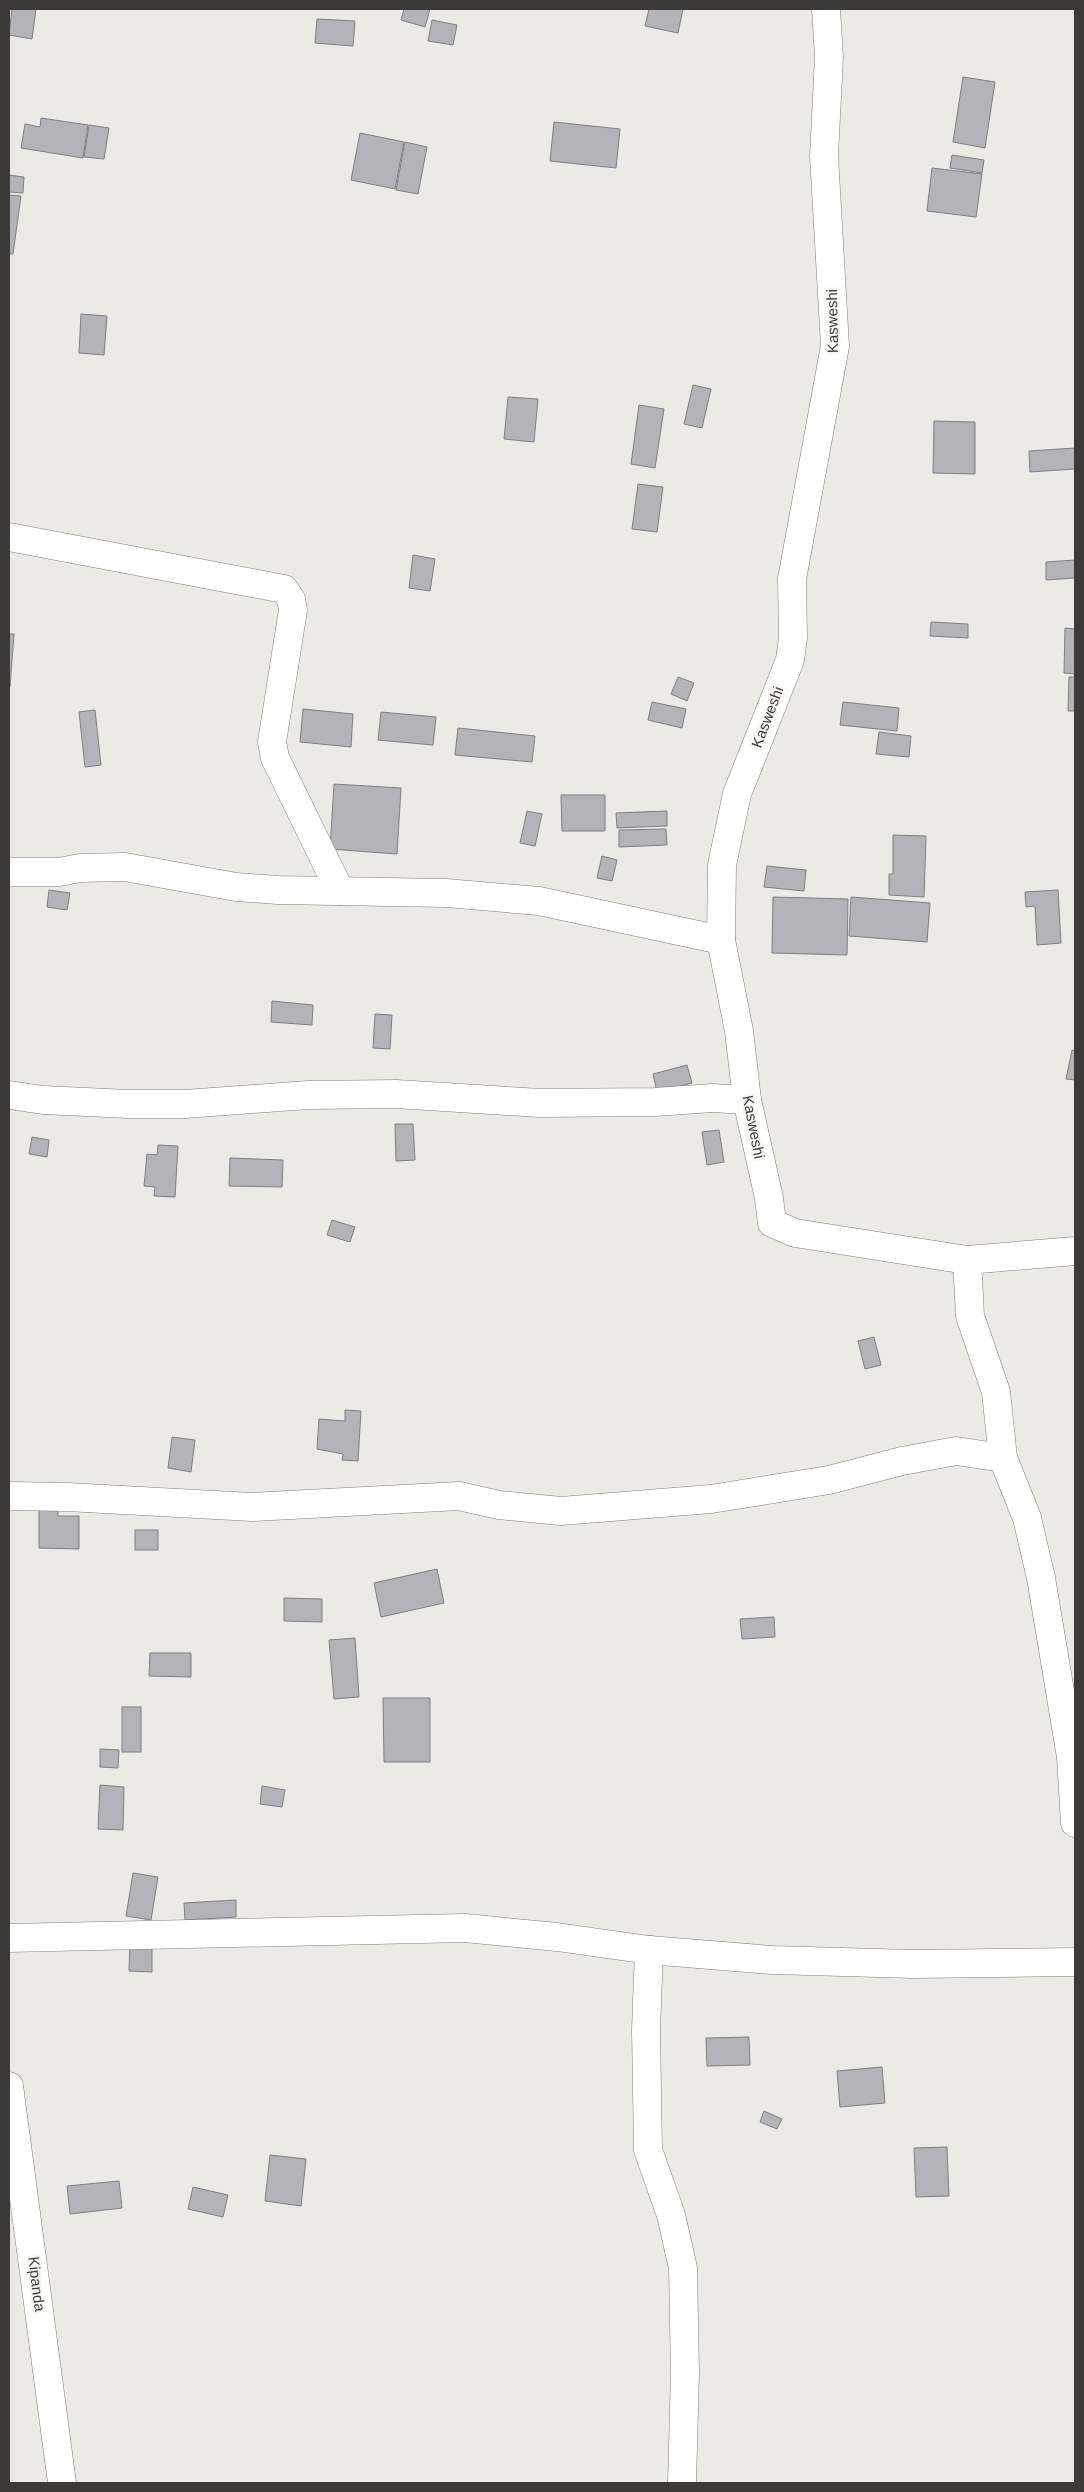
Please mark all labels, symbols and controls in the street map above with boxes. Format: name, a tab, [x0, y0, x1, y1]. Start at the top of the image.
street label: Kasweshi	[823, 289, 841, 353]
street label: Kasweshi	[748, 684, 786, 750]
street label: Kasweshi	[740, 1094, 768, 1160]
street label: Kipanda	[25, 2256, 49, 2313]

